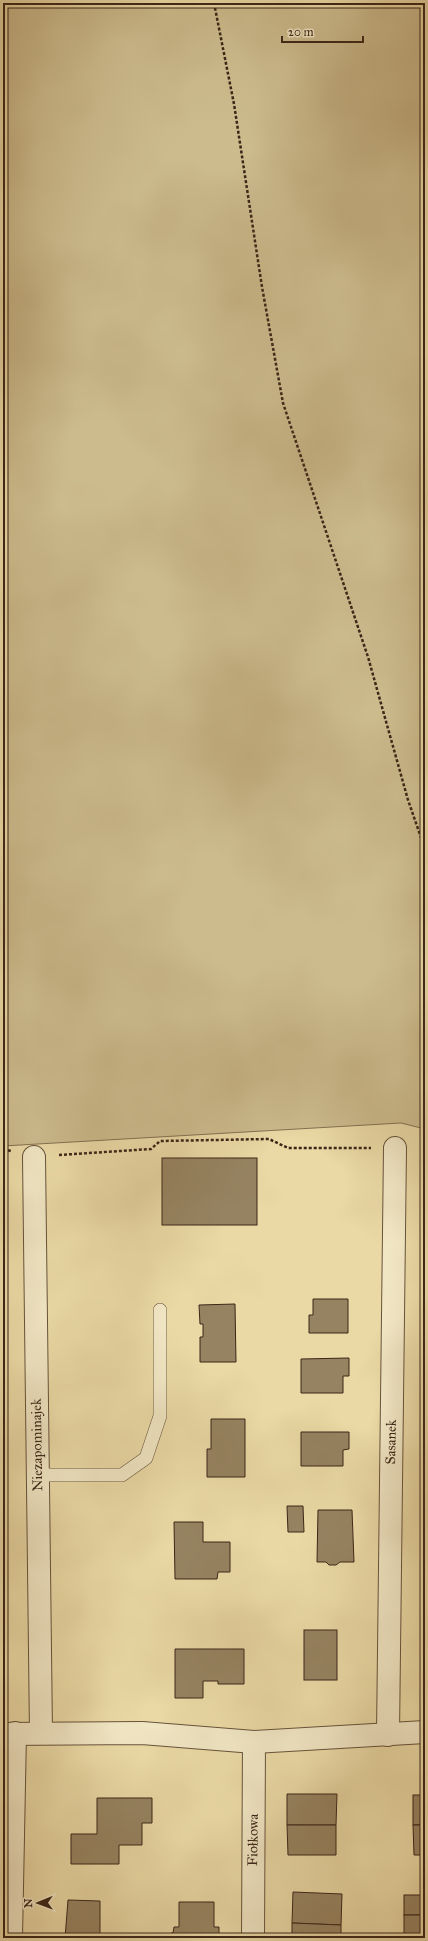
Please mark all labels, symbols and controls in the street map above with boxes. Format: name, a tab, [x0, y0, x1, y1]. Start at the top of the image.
scale bar	[282, 18, 363, 44]
text: 20 m	[288, 25, 314, 39]
street label: Niezapominajek	[28, 1398, 46, 1492]
street label: Sasanek	[382, 1419, 400, 1465]
street label: Fiołkowa	[244, 1814, 262, 1866]
north arrow	[18, 1883, 58, 1923]
text: N	[22, 1898, 35, 1908]

